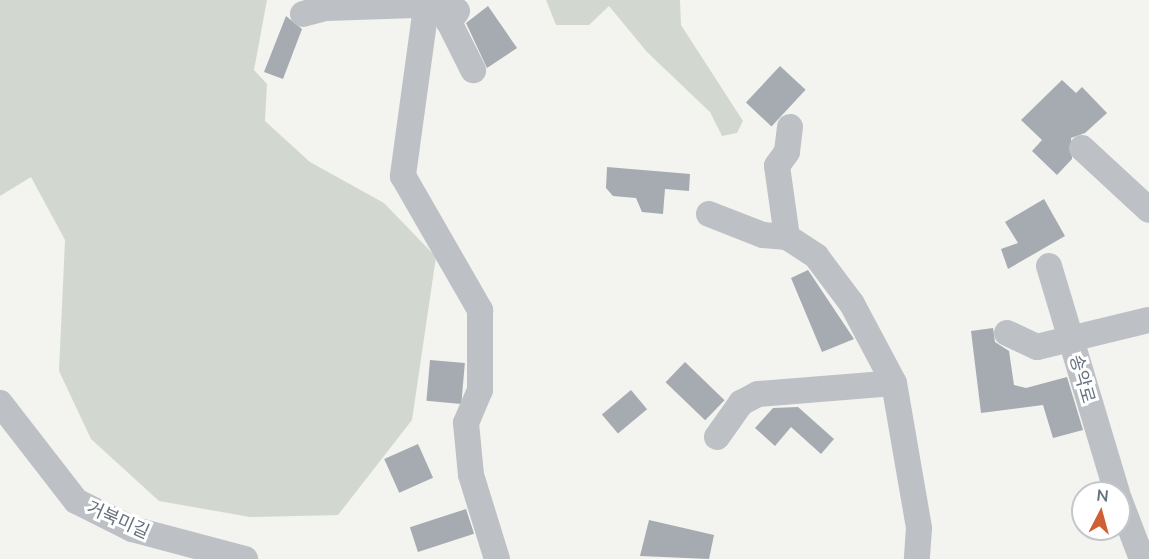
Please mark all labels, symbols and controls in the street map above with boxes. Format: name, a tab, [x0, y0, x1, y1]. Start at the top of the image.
street label: 송악로	[1065, 352, 1099, 406]
north arrow	[1071, 481, 1131, 541]
text: N	[1096, 485, 1110, 506]
street label: 거북미길	[83, 497, 153, 543]

